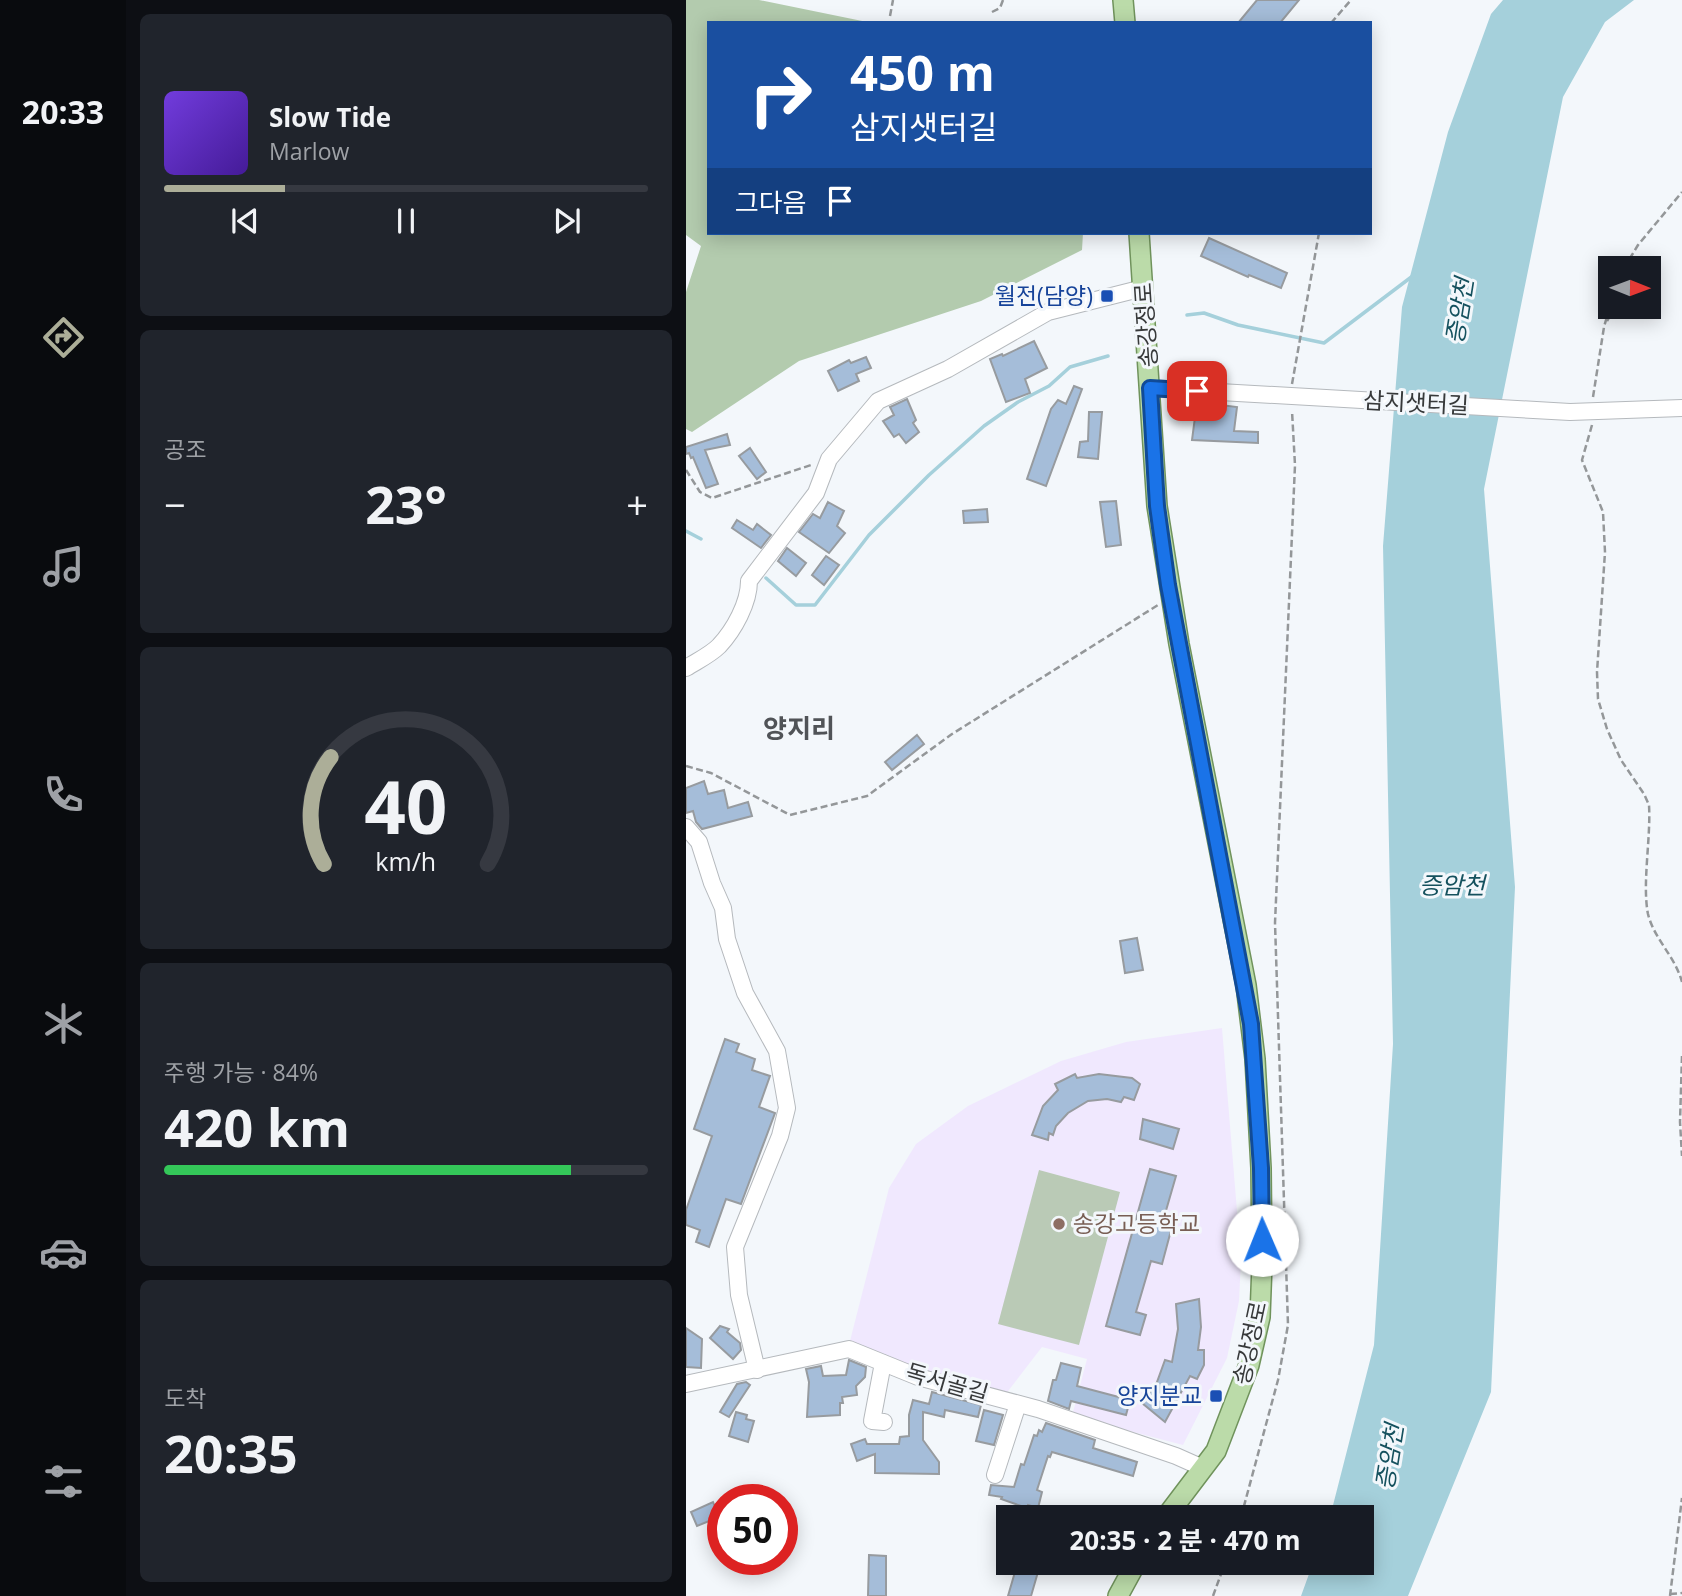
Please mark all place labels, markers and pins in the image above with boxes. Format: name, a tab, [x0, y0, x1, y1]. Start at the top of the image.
place label: 월전(담양)	[995, 279, 1093, 311]
marker: 월전(담양)	[1099, 288, 1115, 304]
pin	[1167, 361, 1227, 421]
place label: 송강고등학교	[1073, 1207, 1200, 1239]
marker: 송강고등학교	[1051, 1216, 1067, 1232]
place label: 양지분교	[1117, 1379, 1202, 1411]
marker: 양지분교	[1208, 1388, 1224, 1404]

